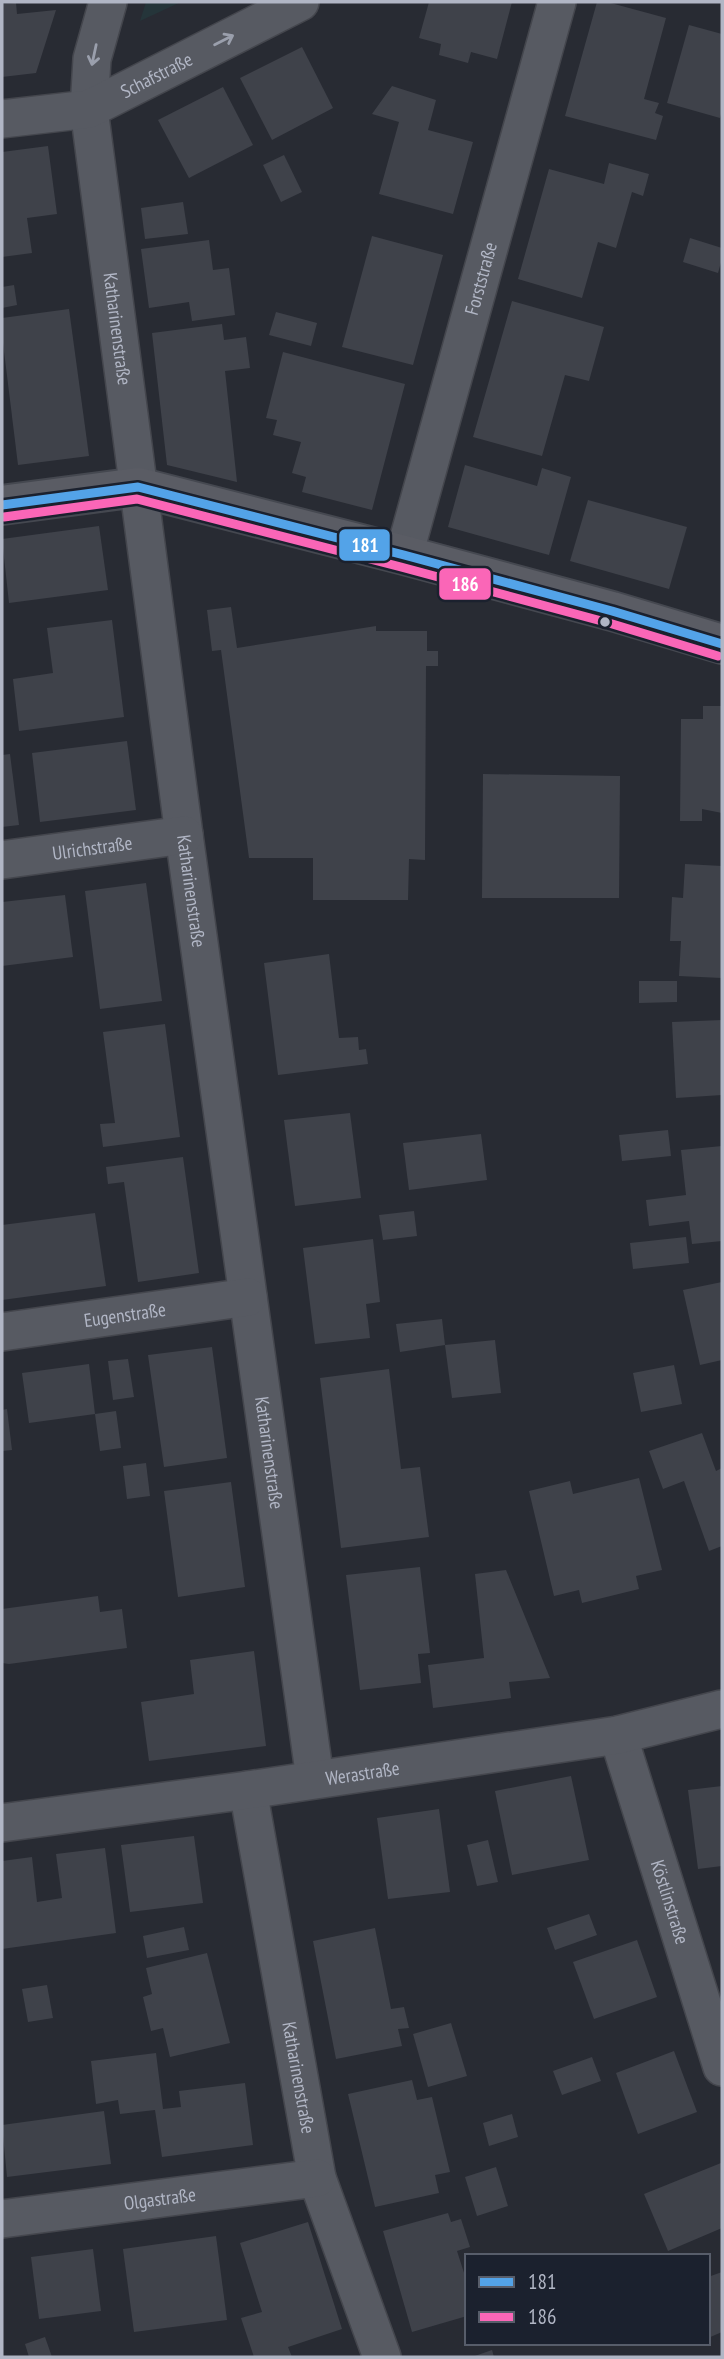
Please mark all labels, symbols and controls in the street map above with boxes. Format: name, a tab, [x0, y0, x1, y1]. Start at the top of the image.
one-way arrow	[214, 32, 234, 46]
one-way arrow	[86, 43, 99, 65]
street label: Schafstraße	[116, 47, 196, 103]
street label: Forststraße	[459, 239, 502, 318]
street label: Katharinenstraße	[99, 271, 137, 387]
line badge: 181	[338, 528, 391, 562]
text: 181	[351, 533, 379, 557]
line badge: 186	[438, 567, 492, 601]
text: 186	[451, 572, 479, 596]
unlabelled marker	[598, 615, 612, 629]
street label: Ulrichstraße	[51, 830, 134, 865]
street label: Katharinenstraße	[172, 833, 211, 949]
street label: Eugenstraße	[82, 1297, 167, 1332]
street label: Katharinenstraße	[250, 1395, 289, 1511]
street label: Werastraße	[324, 1756, 401, 1790]
street label: Köstlinstraße	[646, 1857, 695, 1947]
street label: Katharinenstraße	[277, 2020, 321, 2136]
street label: Olgastraße	[122, 2182, 197, 2215]
legend	[465, 2254, 710, 2345]
text: 181	[528, 2268, 556, 2295]
text: 186	[528, 2303, 556, 2330]

